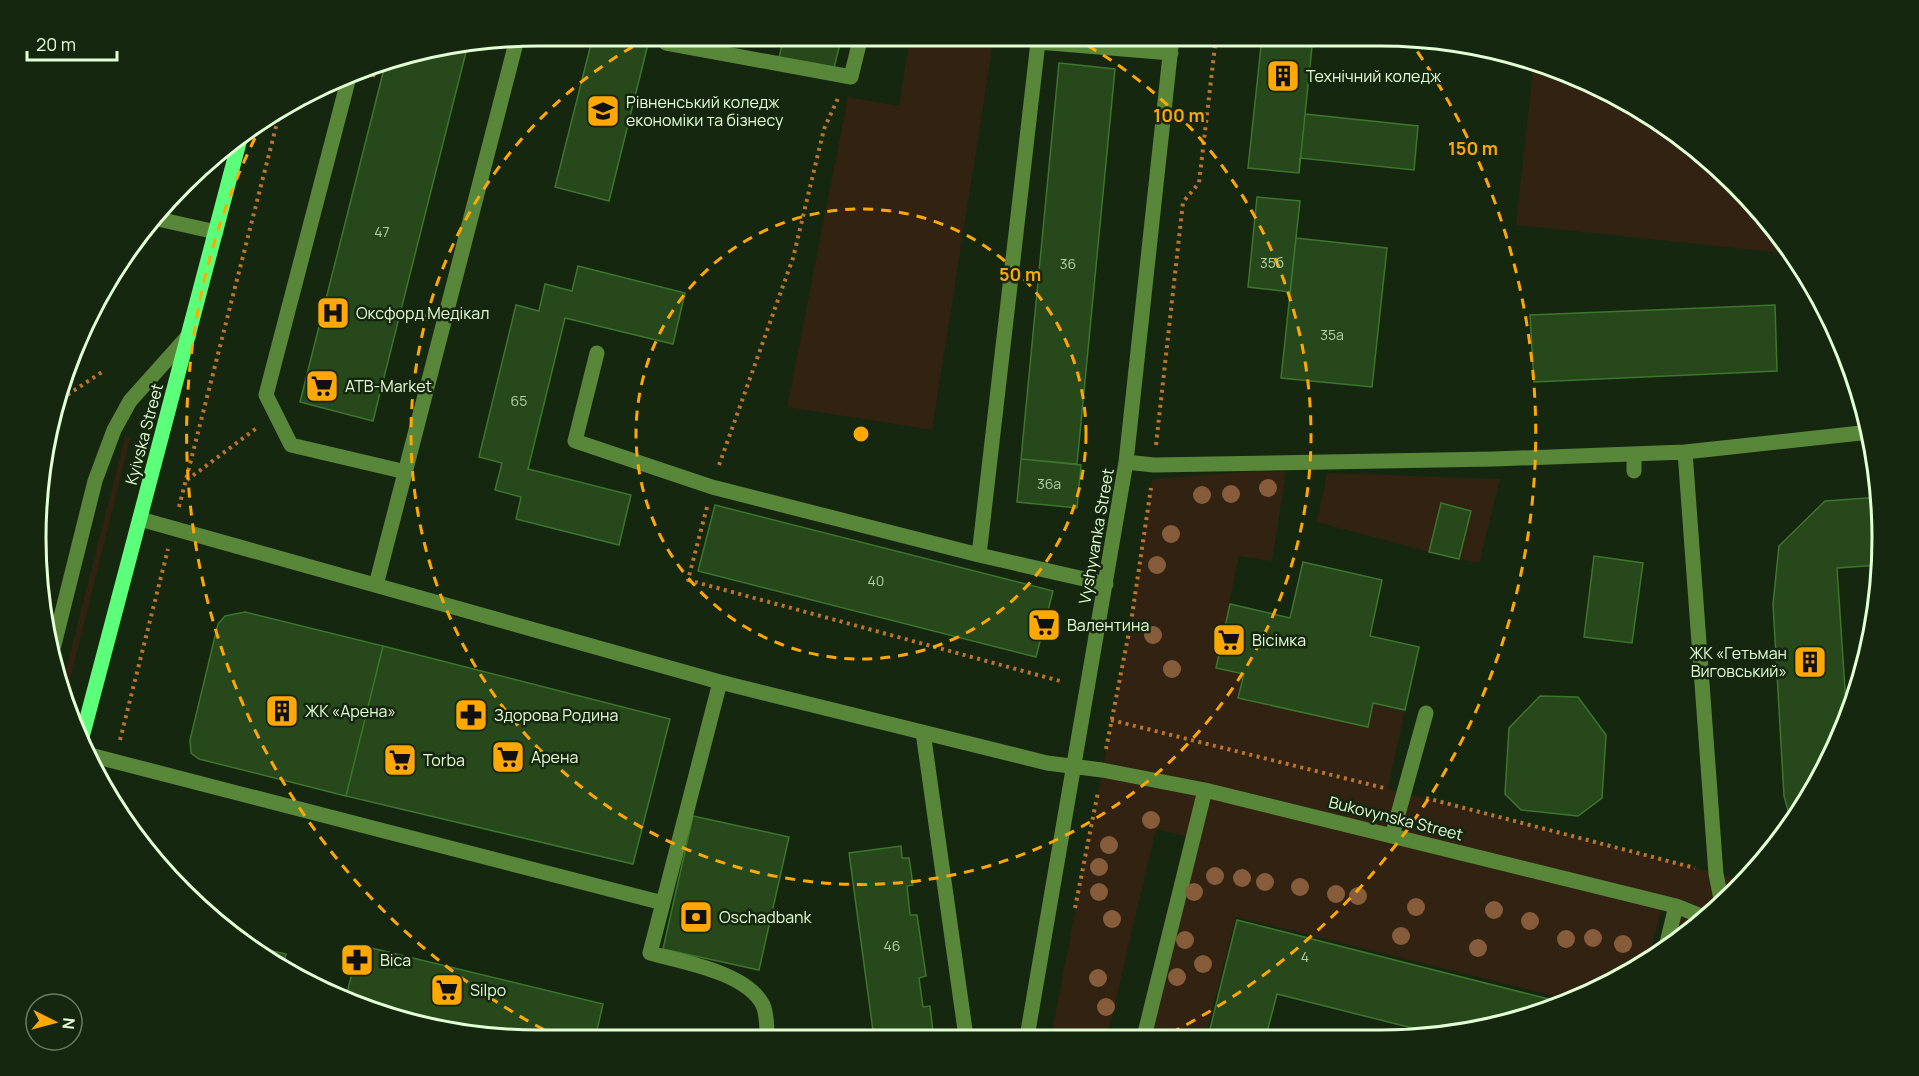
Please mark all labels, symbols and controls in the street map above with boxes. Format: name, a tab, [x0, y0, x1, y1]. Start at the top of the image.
scale bar	[27, 24, 117, 62]
text: 20 m	[36, 32, 76, 56]
building icon: Технічний коледж	[1265, 58, 1301, 94]
place label: Технічний коледж	[1306, 65, 1442, 87]
place label: Рівненський коледж економіки та бізнесу	[626, 91, 784, 131]
school or university icon: Рівненський коледж економіки та бізнесу	[585, 93, 621, 129]
text: 100 m	[1153, 103, 1205, 127]
text: 150 m	[1448, 136, 1498, 160]
house number: 47	[374, 222, 390, 241]
house number: 35б	[1260, 253, 1284, 272]
house number: 36	[1060, 254, 1076, 273]
text: 50 m	[999, 262, 1041, 286]
hospital icon: Оксфорд Медікал	[315, 295, 351, 331]
place label: Оксфорд Медікал	[356, 302, 489, 324]
house number: 35а	[1320, 325, 1344, 344]
supermarket icon: ATB-Market	[304, 368, 340, 404]
place label: ATB-Market	[345, 375, 432, 397]
street label: Kyivska Street	[120, 381, 168, 487]
house number: 65	[511, 391, 527, 410]
centre of rings	[851, 424, 871, 444]
street label: Vyshyvanka Street	[1073, 466, 1119, 606]
house number: 36а	[1037, 474, 1061, 493]
house number: 40	[868, 571, 884, 590]
supermarket icon: Валентина	[1026, 607, 1062, 643]
place label: Валентина	[1067, 614, 1149, 636]
supermarket icon: Вiсiмка	[1211, 622, 1247, 658]
place label: Вiсiмка	[1252, 629, 1306, 651]
place label: ЖК «Гетьман Виговський»	[1689, 642, 1787, 682]
building icon: ЖК «Гетьман Виговський»	[1792, 644, 1828, 680]
building icon: ЖК «Арена»	[264, 693, 300, 729]
pharmacy icon: Здорова Родина	[453, 697, 489, 733]
place label: ЖК «Арена»	[305, 700, 396, 722]
place label: Здорова Родина	[494, 704, 618, 726]
supermarket icon: Арена	[490, 739, 526, 775]
supermarket icon: Torba	[382, 742, 418, 778]
place label: Арена	[531, 746, 578, 768]
place label: Torba	[423, 749, 465, 771]
street label: Bukovynska Street	[1327, 791, 1465, 845]
bank icon: Oschadbank	[678, 899, 714, 935]
place label: Oschadbank	[719, 906, 813, 928]
house number: 46	[884, 936, 900, 955]
pharmacy icon: Віса	[339, 942, 375, 978]
house number: 4	[1301, 947, 1309, 966]
place label: Віса	[380, 949, 411, 971]
supermarket icon: Silpo	[429, 972, 465, 1008]
place label: Silpo	[470, 979, 506, 1001]
north arrow	[24, 992, 84, 1052]
text: N	[57, 1017, 80, 1030]

